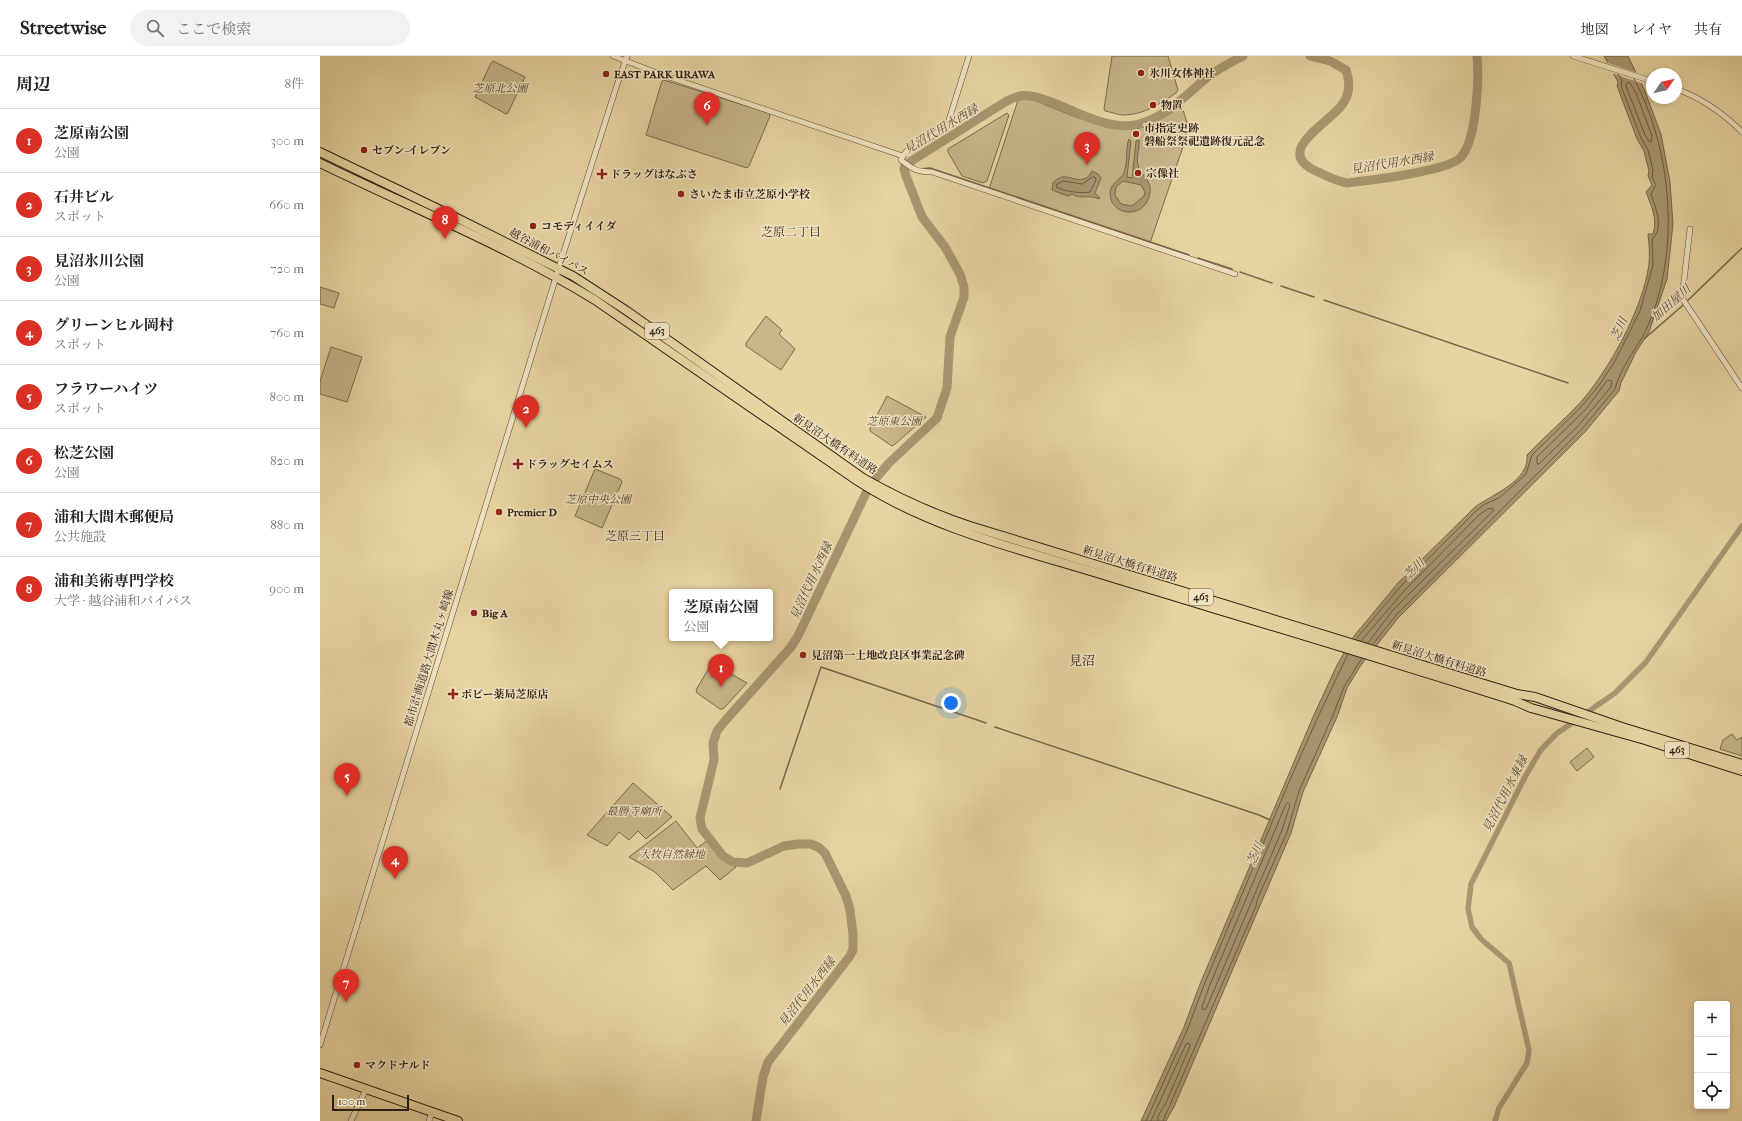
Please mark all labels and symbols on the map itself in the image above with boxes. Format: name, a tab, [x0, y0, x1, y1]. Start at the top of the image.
place label: 氷川女体神社	[1149, 67, 1215, 80]
place label: EAST PARK URAWA	[614, 68, 716, 81]
marker: 氷川女体神社	[1136, 68, 1146, 78]
north arrow	[1646, 68, 1682, 104]
marker: EAST PARK URAWA	[601, 69, 611, 79]
park label: 芝原北公園	[473, 82, 529, 95]
pin: 6	[694, 92, 720, 125]
place label: 物置	[1161, 99, 1183, 112]
water label: 見沼代用水西縁	[901, 100, 982, 157]
marker: 物置	[1148, 100, 1158, 110]
place label: 市指定史跡 磐船祭祭祀遺跡復元記念	[1144, 122, 1265, 148]
marker: 市指定史跡 磐船祭祭祀遺跡復元記念	[1131, 129, 1141, 139]
pin: 3	[1074, 132, 1100, 165]
place label: セブン-イレブン	[372, 144, 451, 157]
marker: セブン-イレブン	[359, 145, 369, 155]
water label: 見沼代用水西縁	[1349, 149, 1437, 176]
place label: 宗像社	[1146, 167, 1179, 180]
place label: ドラッグはなぶさ	[610, 168, 698, 181]
marker: 宗像社	[1133, 168, 1143, 178]
marker: ドラッグはなぶさ	[597, 169, 607, 179]
place label: さいたま市立芝原小学校	[689, 188, 810, 201]
marker: さいたま市立芝原小学校	[676, 189, 686, 199]
pin: 8	[432, 206, 458, 239]
place label: コモディイイダ	[541, 220, 617, 233]
marker: コモディイイダ	[528, 221, 538, 231]
district label: 芝原二丁目	[761, 225, 821, 239]
street label: 越谷浦和バイパス	[507, 226, 591, 278]
water label: 加田屋川	[1648, 280, 1695, 324]
water label: 芝川	[1608, 313, 1631, 343]
road number: 463	[645, 323, 669, 339]
pin: 2	[513, 395, 539, 428]
street label: 新見沼大橋有料道路	[790, 411, 880, 477]
park label: 芝原東公園	[867, 415, 923, 428]
place label: ドラッグセイムス	[526, 458, 613, 471]
marker: ドラッグセイムス	[513, 459, 523, 469]
park label: 芝原中央公園	[565, 493, 633, 506]
place label: Premier D	[507, 506, 557, 519]
marker: Premier D	[494, 507, 504, 517]
district label: 芝原三丁目	[605, 529, 665, 543]
water label: 見沼代用水西縁	[787, 538, 836, 622]
street label: 新見沼大橋有料道路	[1081, 543, 1179, 585]
water label: 芝川	[1401, 554, 1429, 582]
street label: 都市計画道路大間木丸ヶ崎線	[402, 588, 456, 728]
road number: 463	[1189, 589, 1213, 605]
place label: Big A	[482, 607, 509, 620]
marker: Big A	[469, 608, 479, 618]
street label: 新見沼大橋有料道路	[1390, 638, 1488, 680]
place label: 見沼第一土地改良区事業記念碑	[811, 649, 965, 662]
marker: 見沼第一土地改良区事業記念碑	[798, 650, 808, 660]
district label: 見沼	[1069, 653, 1095, 668]
pin: 1	[708, 654, 734, 687]
place label: ポピー薬局芝原店	[461, 688, 549, 701]
marker: ポピー薬局芝原店	[448, 689, 458, 699]
your location	[941, 693, 961, 713]
road number: 463	[1665, 742, 1689, 758]
water label: 見沼代用水東縁	[1480, 752, 1531, 835]
pin: 5	[334, 763, 360, 796]
park label: 最勝寺廟所	[607, 805, 663, 818]
water label: 芝川	[1244, 838, 1267, 868]
pin: 4	[382, 846, 408, 879]
park label: 大牧自然緑地	[639, 848, 706, 861]
water label: 見沼代用水西縁	[776, 953, 840, 1029]
pin: 7	[333, 969, 359, 1002]
place label: マクドナルド	[365, 1059, 430, 1072]
marker: マクドナルド	[352, 1060, 362, 1070]
scale bar	[332, 1093, 409, 1112]

